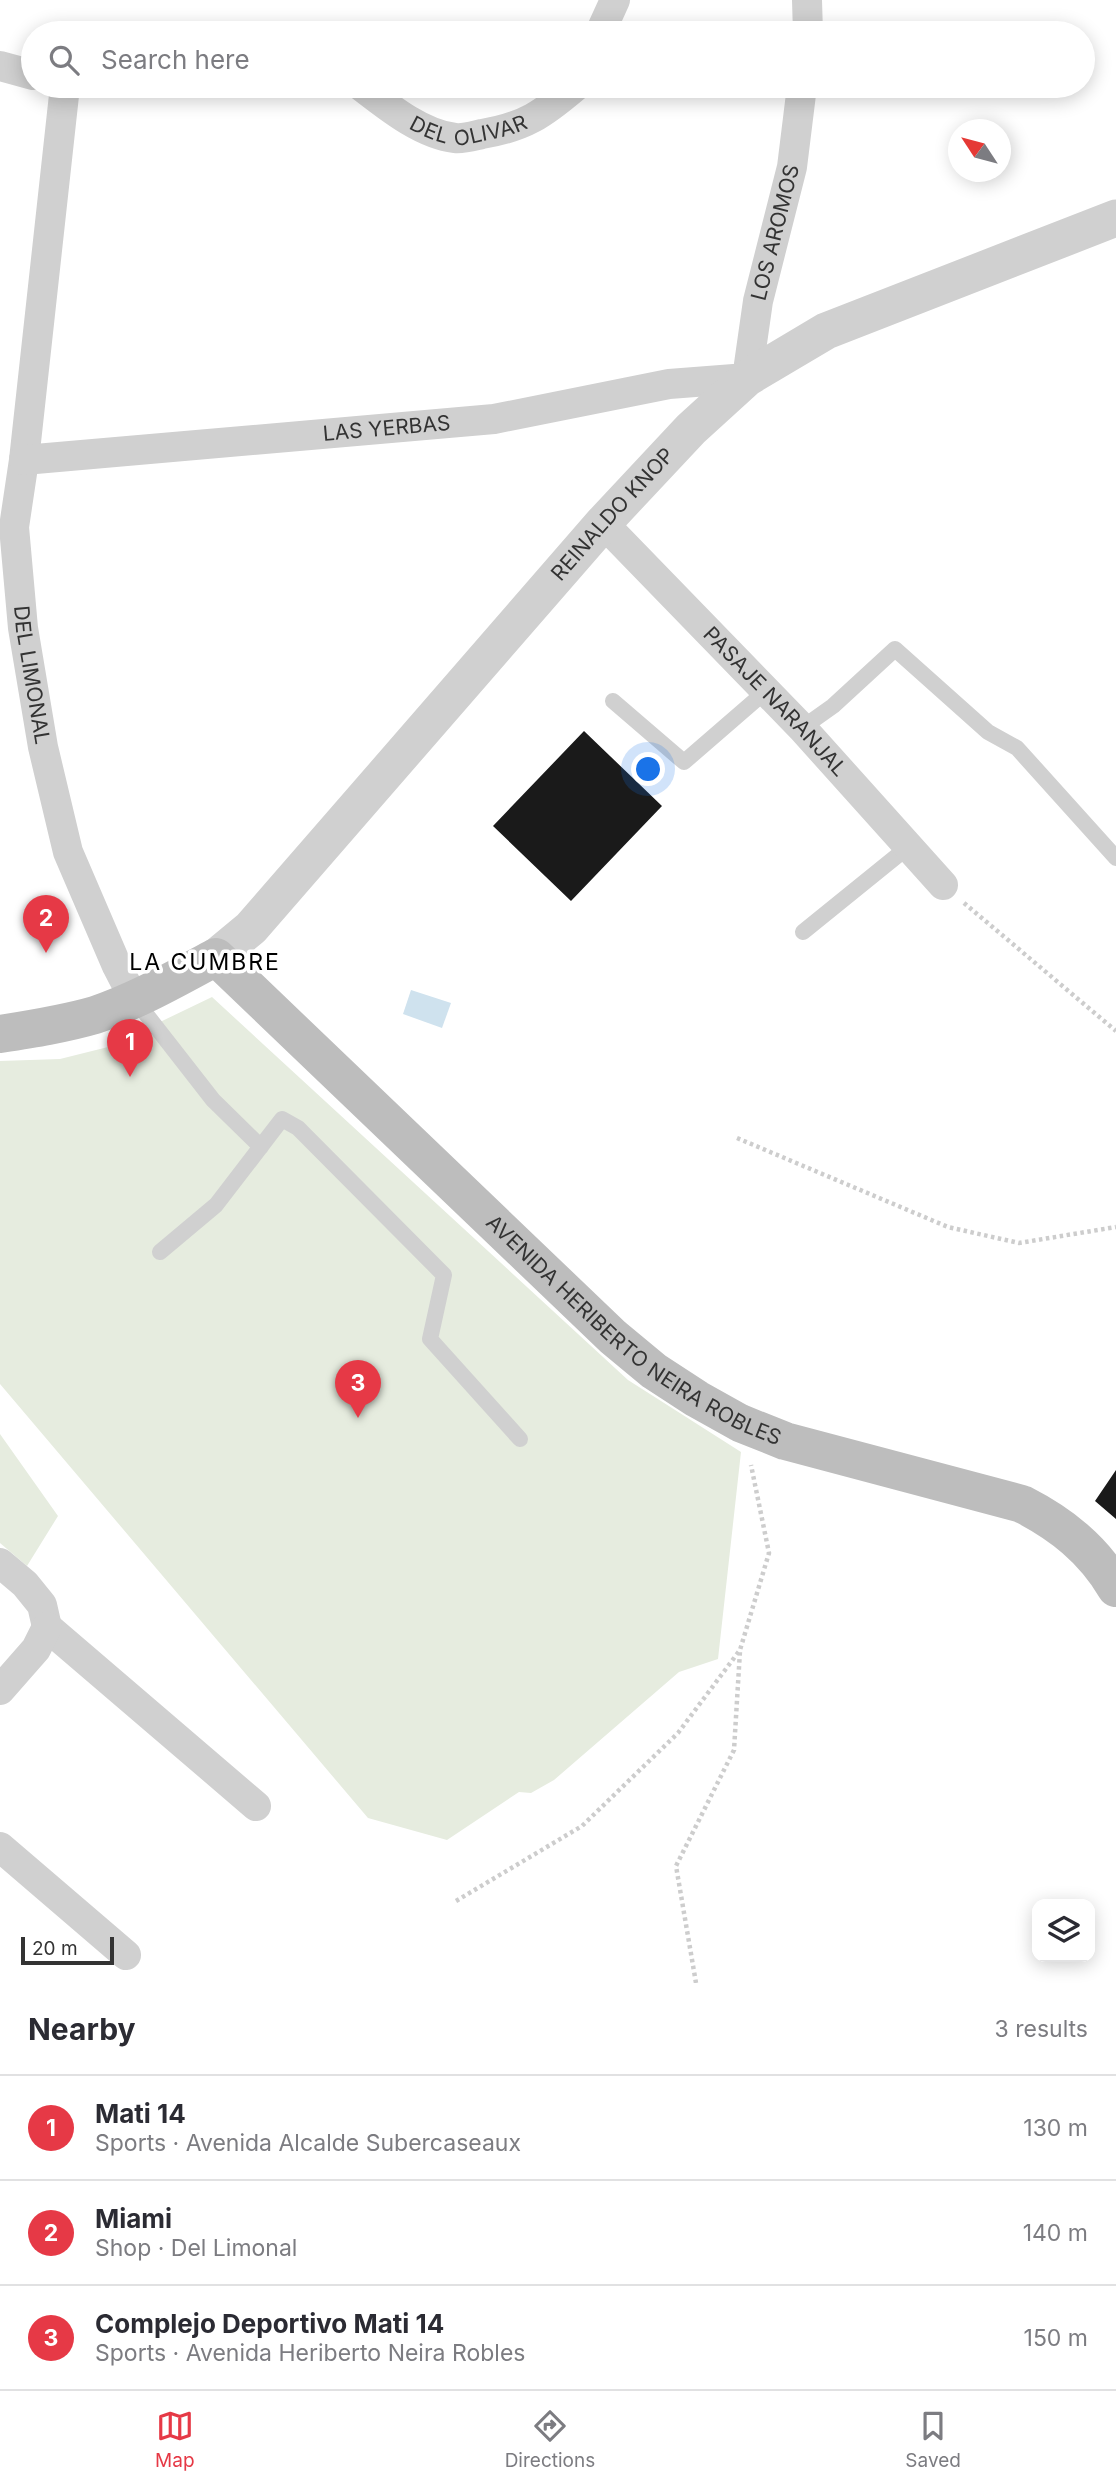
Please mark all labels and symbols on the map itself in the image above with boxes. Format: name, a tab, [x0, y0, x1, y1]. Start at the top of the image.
street label: DEL OLIVAR	[406, 109, 531, 151]
north arrow	[948, 119, 1011, 182]
street label: LOS AROMOS	[746, 162, 804, 303]
street label: LAS YERBAS	[322, 410, 451, 446]
street label: REINALDO KNOP	[546, 442, 679, 585]
street label: DEL LIMONAL	[9, 604, 55, 746]
street label: PASAJE NARANJAL	[699, 621, 852, 781]
your location	[631, 752, 665, 786]
pin: 2	[23, 895, 69, 953]
district label: LA CUMBRE	[129, 948, 281, 976]
pin: 1	[107, 1019, 153, 1077]
street label: AVENIDA HERIBERTO NEIRA ROBLES	[481, 1209, 785, 1450]
pin: 3	[335, 1360, 381, 1418]
scale bar	[21, 1934, 114, 1966]

